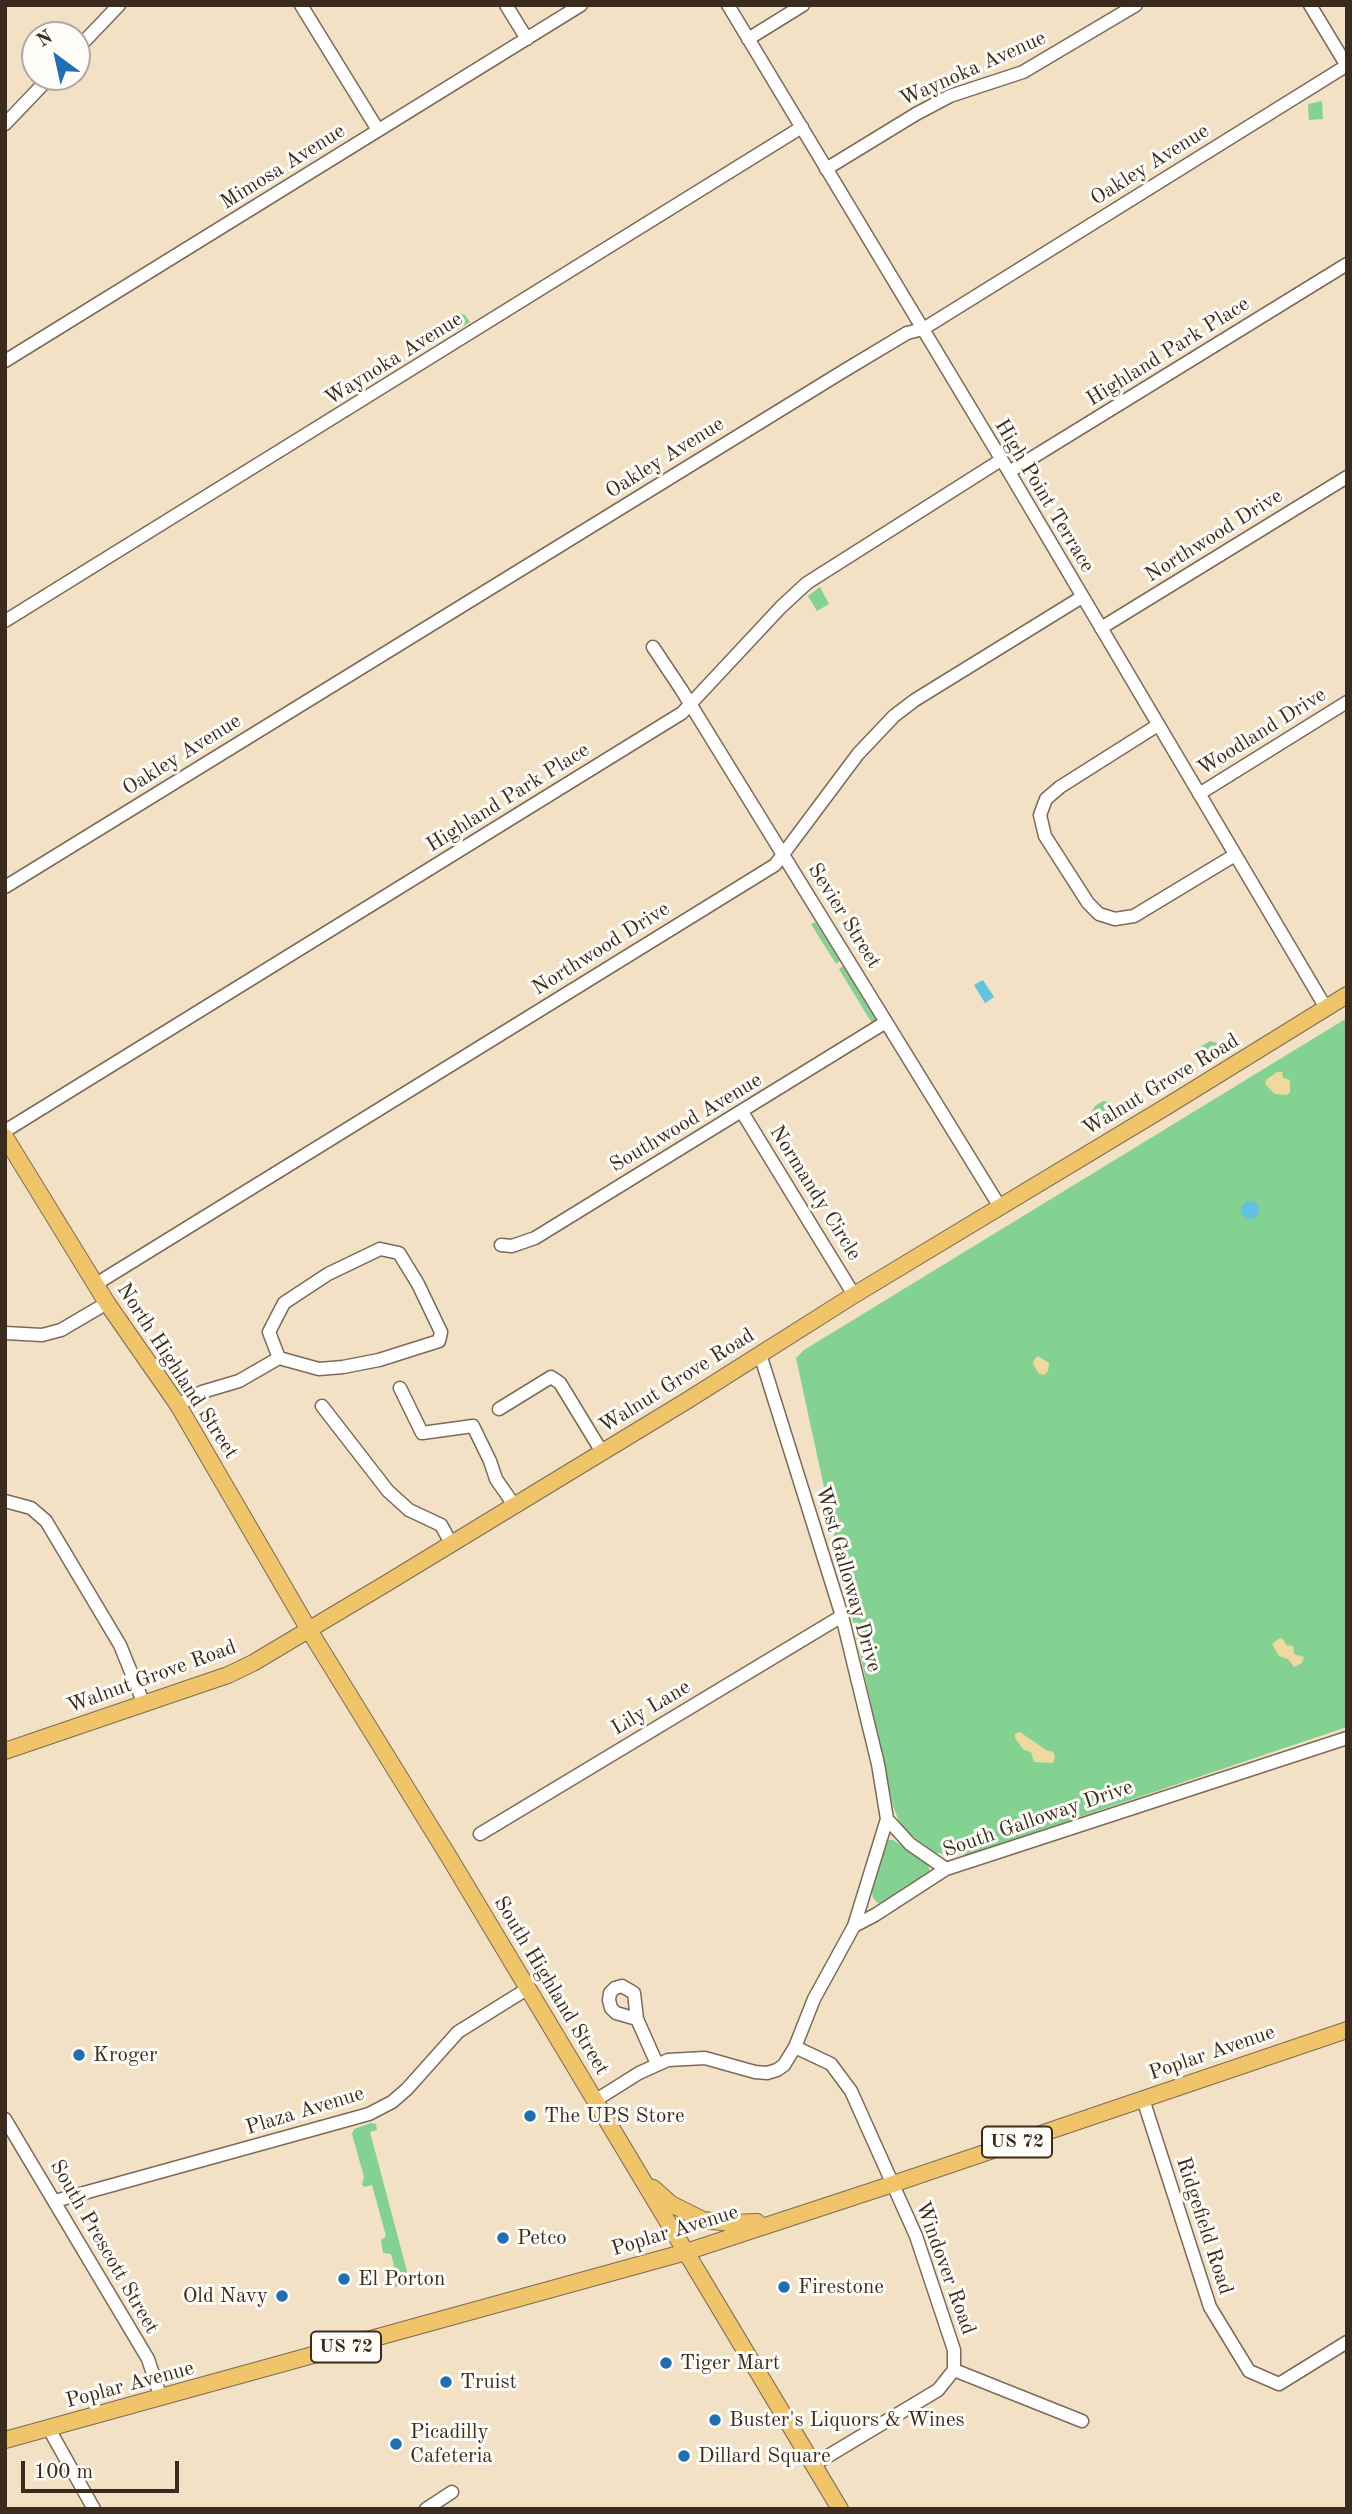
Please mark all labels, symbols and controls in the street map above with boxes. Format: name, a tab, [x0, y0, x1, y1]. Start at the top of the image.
north arrow	[21, 21, 91, 91]
street label: Waynoka Avenue	[896, 25, 1050, 113]
text: N	[34, 28, 57, 52]
street label: Mimosa Avenue	[216, 119, 350, 215]
street label: Oakley Avenue	[1086, 119, 1214, 211]
street label: Highland Park Place	[1082, 292, 1254, 412]
street label: Waynoka Avenue	[321, 307, 467, 411]
street label: Oakley Avenue	[601, 412, 729, 504]
street label: High Point Terrace	[988, 415, 1100, 577]
street label: Northwood Drive	[1141, 484, 1287, 588]
street label: Woodland Drive	[1193, 682, 1331, 782]
street label: Oakley Avenue	[118, 709, 246, 801]
street label: Highland Park Place	[422, 738, 594, 858]
street label: Sevier Street	[802, 859, 886, 973]
street label: Northwood Drive	[528, 897, 674, 1001]
street label: Walnut Grove Road	[1078, 1028, 1244, 1142]
street label: Southwood Avenue	[605, 1068, 767, 1178]
street label: Normandy Circle	[763, 1121, 867, 1265]
street label: North Highland Street	[111, 1278, 243, 1464]
street label: Walnut Grove Road	[595, 1323, 759, 1439]
street label: West Galloway Drive	[809, 1483, 887, 1675]
street label: Walnut Grove Road	[64, 1635, 240, 1719]
street label: Lily Lane	[607, 1675, 695, 1741]
street label: South Galloway Drive	[940, 1775, 1136, 1863]
street label: South Highland Street	[488, 1892, 614, 2080]
street label: Poplar Avenue	[1146, 2020, 1278, 2086]
place label: Kroger	[93, 2042, 158, 2068]
marker: Kroger	[71, 2047, 87, 2063]
street label: Plaza Avenue	[243, 2081, 367, 2141]
place label: The UPS Store	[544, 2103, 685, 2129]
marker: The UPS Store	[522, 2108, 538, 2124]
road number: US 72	[982, 2126, 1052, 2158]
street label: Ridgefield Road	[1170, 2154, 1238, 2298]
street label: South Prescott Street	[44, 2155, 164, 2339]
street label: Windover Road	[909, 2198, 981, 2338]
street label: Poplar Avenue	[608, 2200, 742, 2262]
place label: Petco	[517, 2225, 567, 2251]
marker: Petco	[495, 2230, 511, 2246]
place label: El Porton	[358, 2266, 445, 2292]
marker: El Porton	[336, 2271, 352, 2287]
place label: Firestone	[798, 2274, 884, 2300]
marker: Firestone	[776, 2279, 792, 2295]
place label: Old Navy	[183, 2283, 268, 2309]
marker: Old Navy	[274, 2288, 290, 2304]
road number: US 72	[311, 2332, 381, 2362]
place label: Tiger Mart	[680, 2350, 780, 2376]
marker: Tiger Mart	[658, 2355, 674, 2371]
street label: Poplar Avenue	[63, 2356, 197, 2414]
place label: Truist	[460, 2369, 517, 2395]
marker: Truist	[438, 2374, 454, 2390]
place label: Buster's Liquors & Wines	[729, 2407, 965, 2433]
marker: Buster's Liquors & Wines	[707, 2412, 723, 2428]
place label: Picadilly Cafeteria	[410, 2419, 493, 2469]
marker: Picadilly Cafeteria	[388, 2436, 404, 2452]
place label: Dillard Square	[698, 2443, 831, 2469]
scale bar	[24, 2448, 182, 2492]
marker: Dillard Square	[676, 2448, 692, 2464]
text: 100 m	[34, 2462, 93, 2483]

